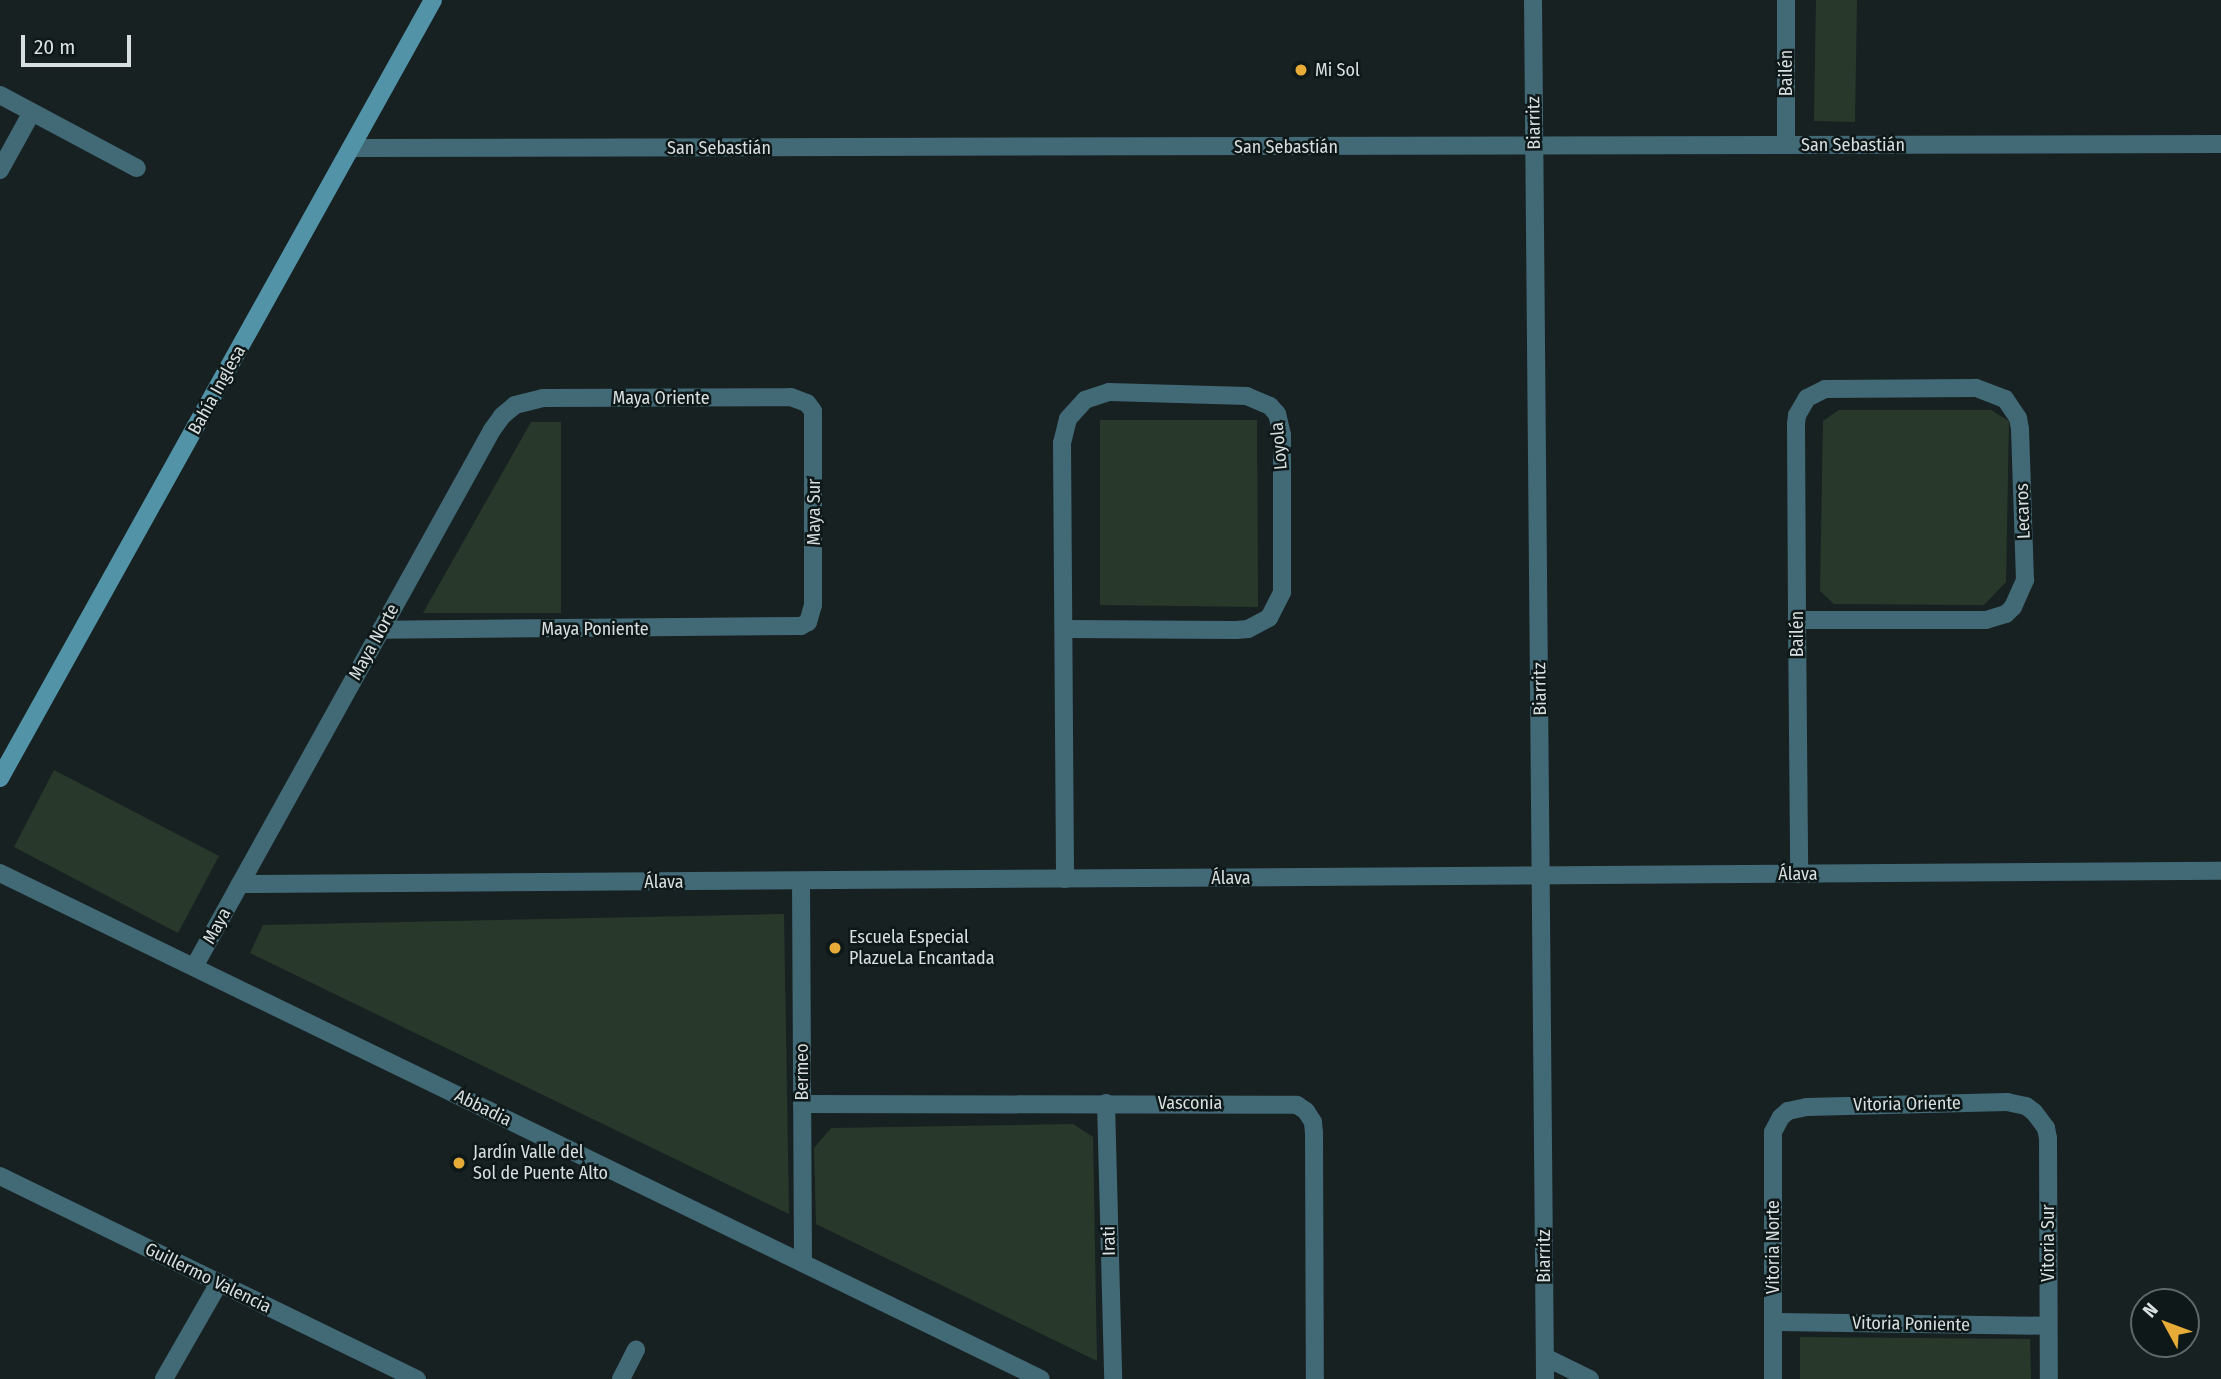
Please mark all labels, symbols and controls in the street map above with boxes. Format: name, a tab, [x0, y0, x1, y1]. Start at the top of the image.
scale bar	[24, 21, 135, 65]
text: 20 m	[34, 34, 75, 60]
street label: Bailén	[1775, 50, 1797, 96]
place label: Mi Sol	[1315, 59, 1360, 81]
marker: Mi Sol	[1293, 62, 1309, 78]
street label: Biarritz	[1523, 96, 1545, 150]
street label: San Sebastián	[1801, 134, 1905, 156]
street label: San Sebastián	[1234, 136, 1338, 158]
street label: San Sebastián	[667, 137, 771, 159]
street label: Bahía Inglesa	[184, 342, 250, 438]
street label: Maya Oriente	[612, 387, 710, 409]
street label: Loyola	[1266, 421, 1292, 471]
street label: Maya Sur	[803, 479, 825, 545]
street label: Lecaros	[2011, 483, 2035, 539]
street label: Maya Norte	[344, 600, 404, 684]
street label: Bailén	[1786, 611, 1808, 657]
street label: Maya Poniente	[541, 618, 649, 640]
street label: Biarritz	[1529, 662, 1551, 716]
street label: Álava	[1778, 863, 1818, 885]
street label: Álava	[1211, 867, 1251, 889]
street label: Álava	[644, 871, 684, 893]
street label: Maya	[198, 904, 236, 948]
place label: Escuela Especial PlazueLa Encantada	[849, 927, 995, 970]
marker: Escuela Especial PlazueLa Encantada	[827, 940, 843, 956]
street label: Bermeo	[791, 1043, 813, 1101]
street label: Abbadia	[451, 1085, 515, 1131]
street label: Vasconia	[1158, 1092, 1222, 1114]
street label: Vitoria Oriente	[1853, 1092, 1961, 1116]
place label: Jardín Valle del Sol de Puente Alto	[473, 1142, 608, 1184]
marker: Jardín Valle del Sol de Puente Alto	[451, 1155, 467, 1171]
street label: Vitoria Norte	[1762, 1200, 1784, 1294]
street label: Vitoria Sur	[2037, 1204, 2059, 1282]
street label: Irati	[1098, 1226, 1120, 1256]
street label: Biarritz	[1533, 1229, 1555, 1283]
street label: Guillermo Valencia	[141, 1238, 275, 1318]
north arrow	[2130, 1288, 2200, 1358]
text: N	[2138, 1298, 2163, 1322]
street label: Vitoria Poniente	[1852, 1312, 1970, 1336]

